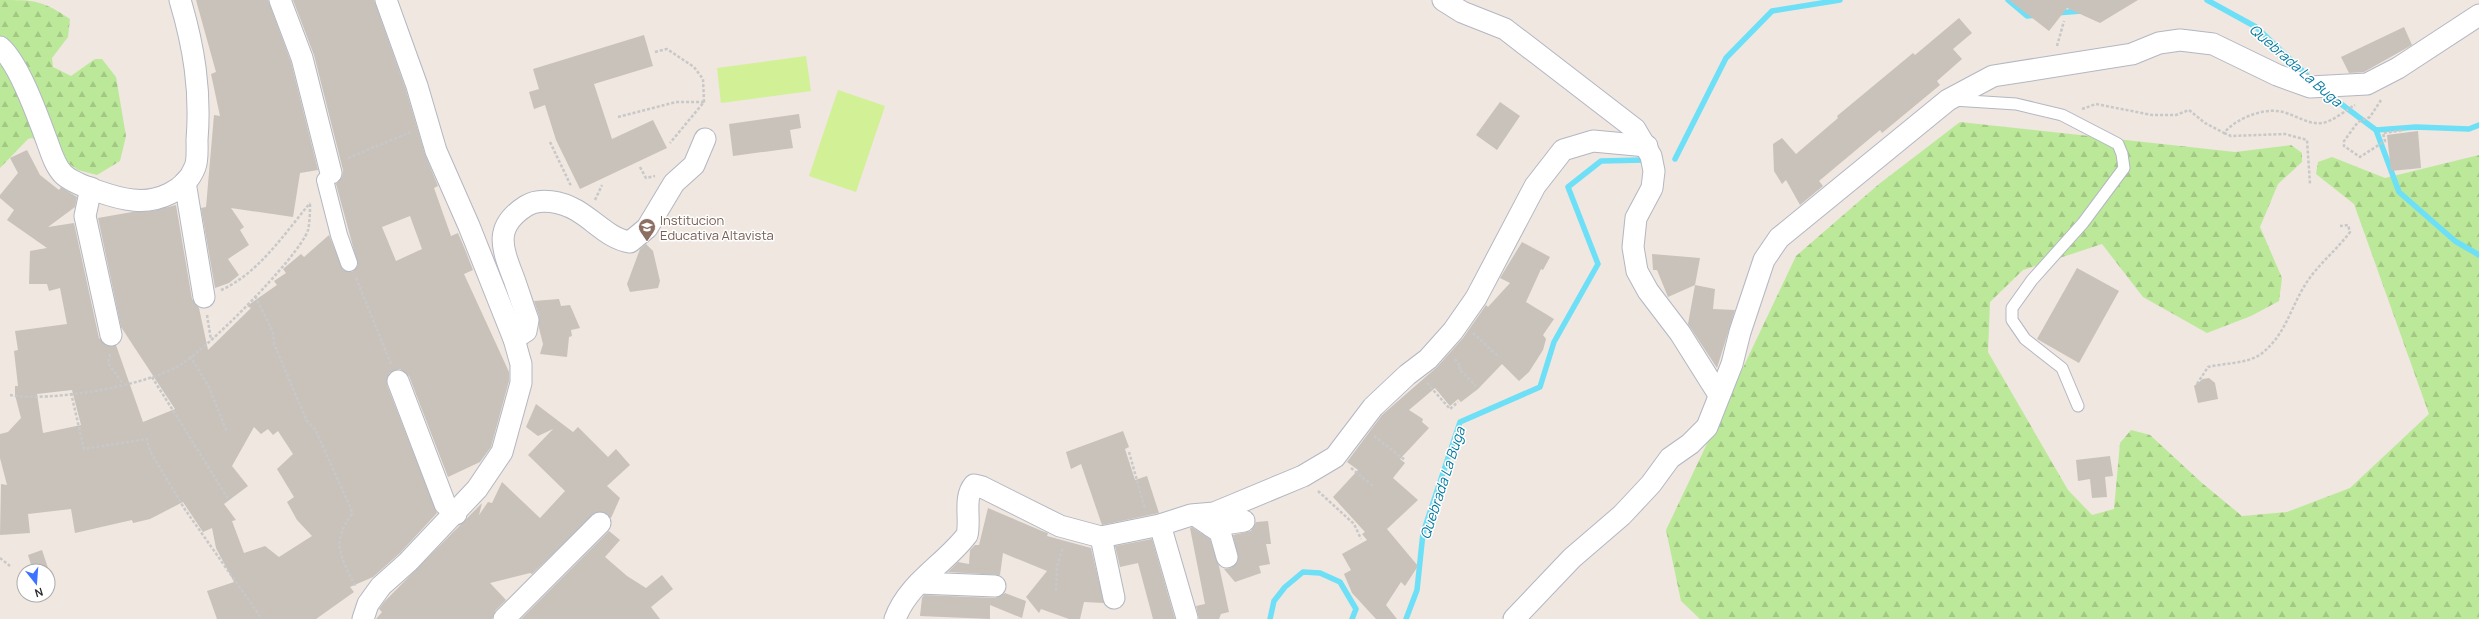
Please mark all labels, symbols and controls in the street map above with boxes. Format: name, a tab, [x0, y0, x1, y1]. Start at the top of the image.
water label: Quebrada La Buga	[2246, 19, 2347, 111]
place label: Institucion Educativa Altavista	[660, 211, 774, 244]
school or university icon: Institucion Educativa Altavista	[637, 217, 657, 242]
water label: Quebrada La Buga	[1415, 423, 1469, 542]
north arrow	[16, 563, 56, 603]
text: N	[33, 585, 45, 601]

